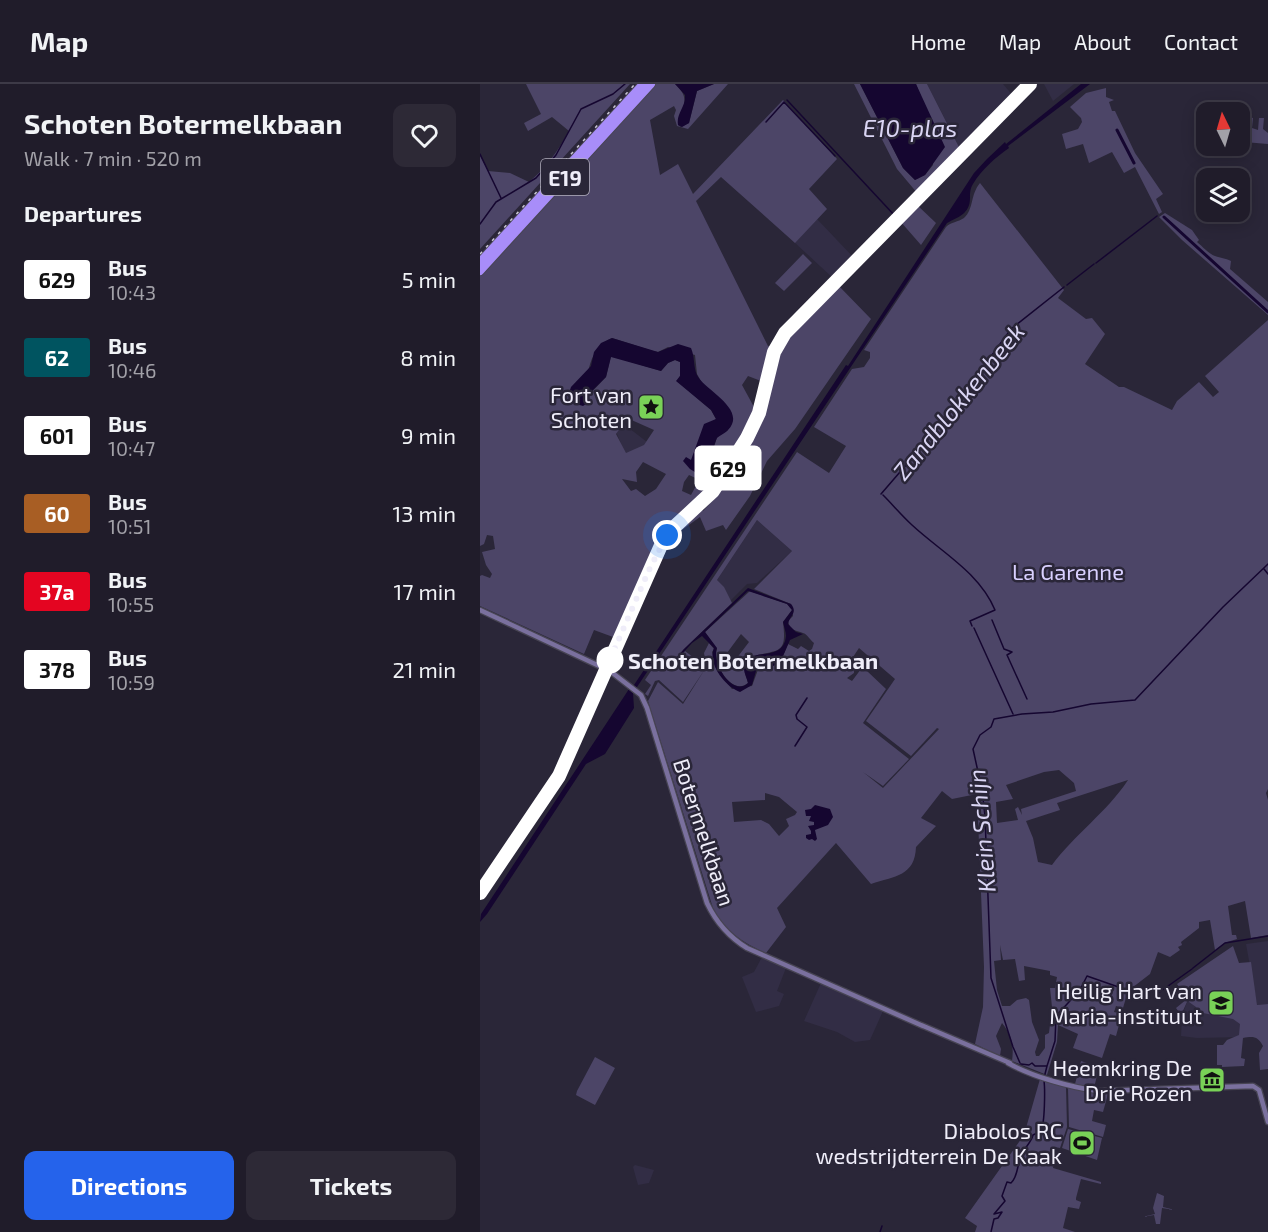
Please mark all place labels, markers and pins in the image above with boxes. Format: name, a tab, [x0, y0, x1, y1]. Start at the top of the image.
place label: Fort van Schoten	[550, 381, 632, 432]
place icon: Fort van Schoten	[636, 392, 666, 422]
marker: Schoten Botermelkbaan	[597, 647, 623, 673]
place label: Schoten Botermelkbaan	[628, 647, 878, 673]
place label: Heilig Hart van Maria-instituut	[1049, 977, 1202, 1028]
school or university icon: Heilig Hart van Maria-instituut	[1206, 988, 1236, 1018]
place label: Heemkring De Drie Rozen	[1053, 1054, 1192, 1105]
museum icon: Heemkring De Drie Rozen	[1197, 1065, 1227, 1095]
place label: Diabolos RC wedstrijdterrein De Kaak	[815, 1117, 1062, 1169]
sports icon: Diabolos RC wedstrijdterrein De Kaak	[1067, 1128, 1097, 1158]

